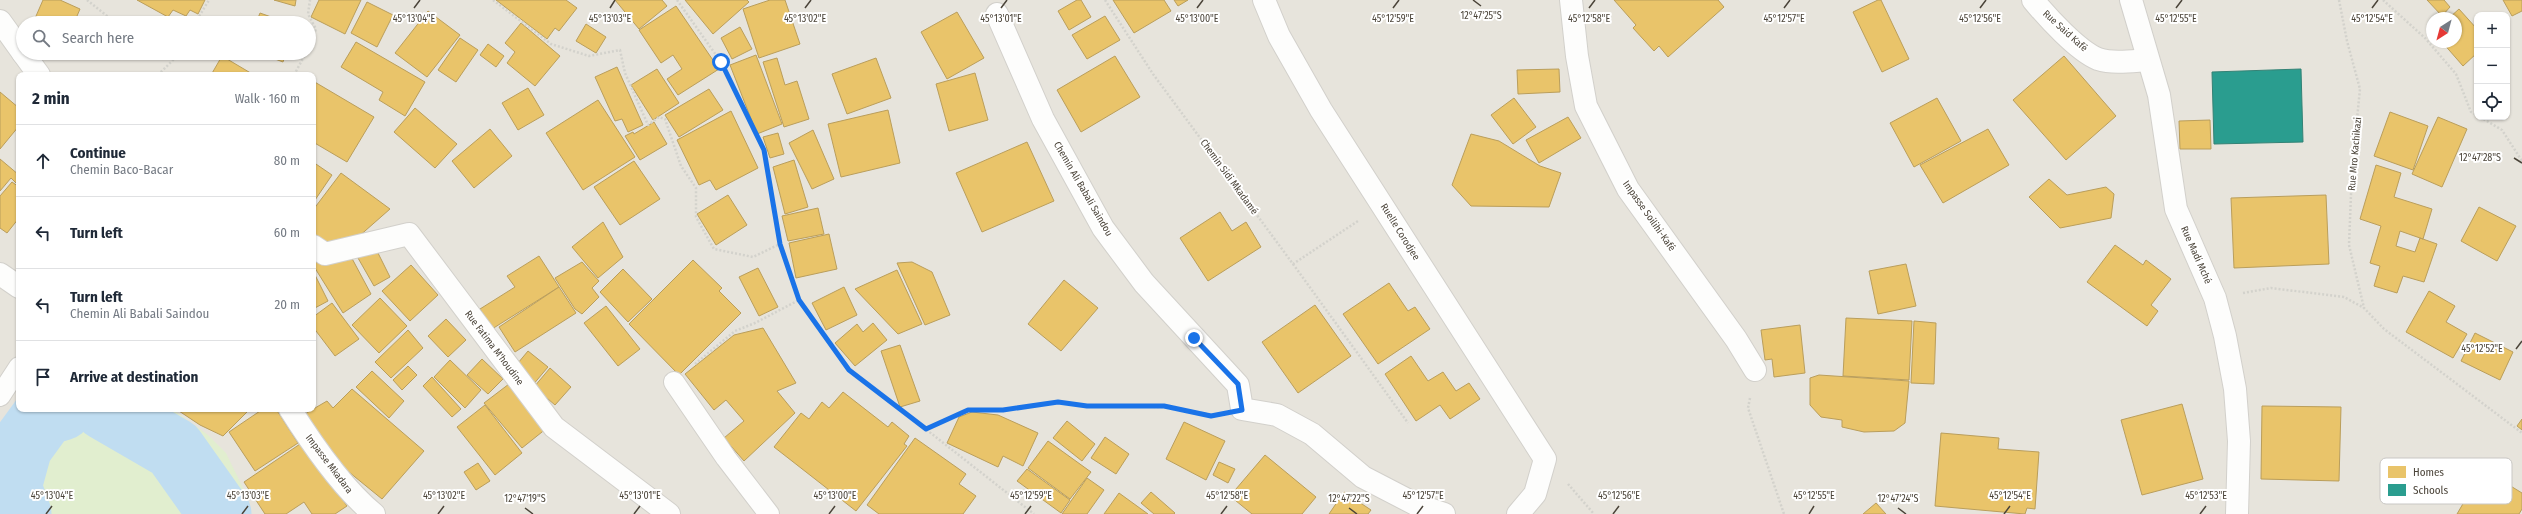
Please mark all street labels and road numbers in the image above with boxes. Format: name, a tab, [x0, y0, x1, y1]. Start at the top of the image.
street label: Rue Said Kafé	[2040, 8, 2090, 54]
street label: Rue Mro Kachikazi	[2346, 117, 2364, 191]
street label: Chemin Sidi Mkadamé	[1198, 137, 1260, 217]
street label: Chemin Ali Babali Saindou	[1051, 140, 1115, 238]
street label: Impasse Soilihi-Kafé	[1620, 178, 1678, 254]
street label: Ruelle Corodjee	[1378, 201, 1422, 263]
street label: Rue Madi Mché	[2178, 224, 2214, 286]
street label: Rue Fatima M'houdine	[462, 308, 526, 388]
street label: Impasse Mkadara	[303, 432, 355, 496]

